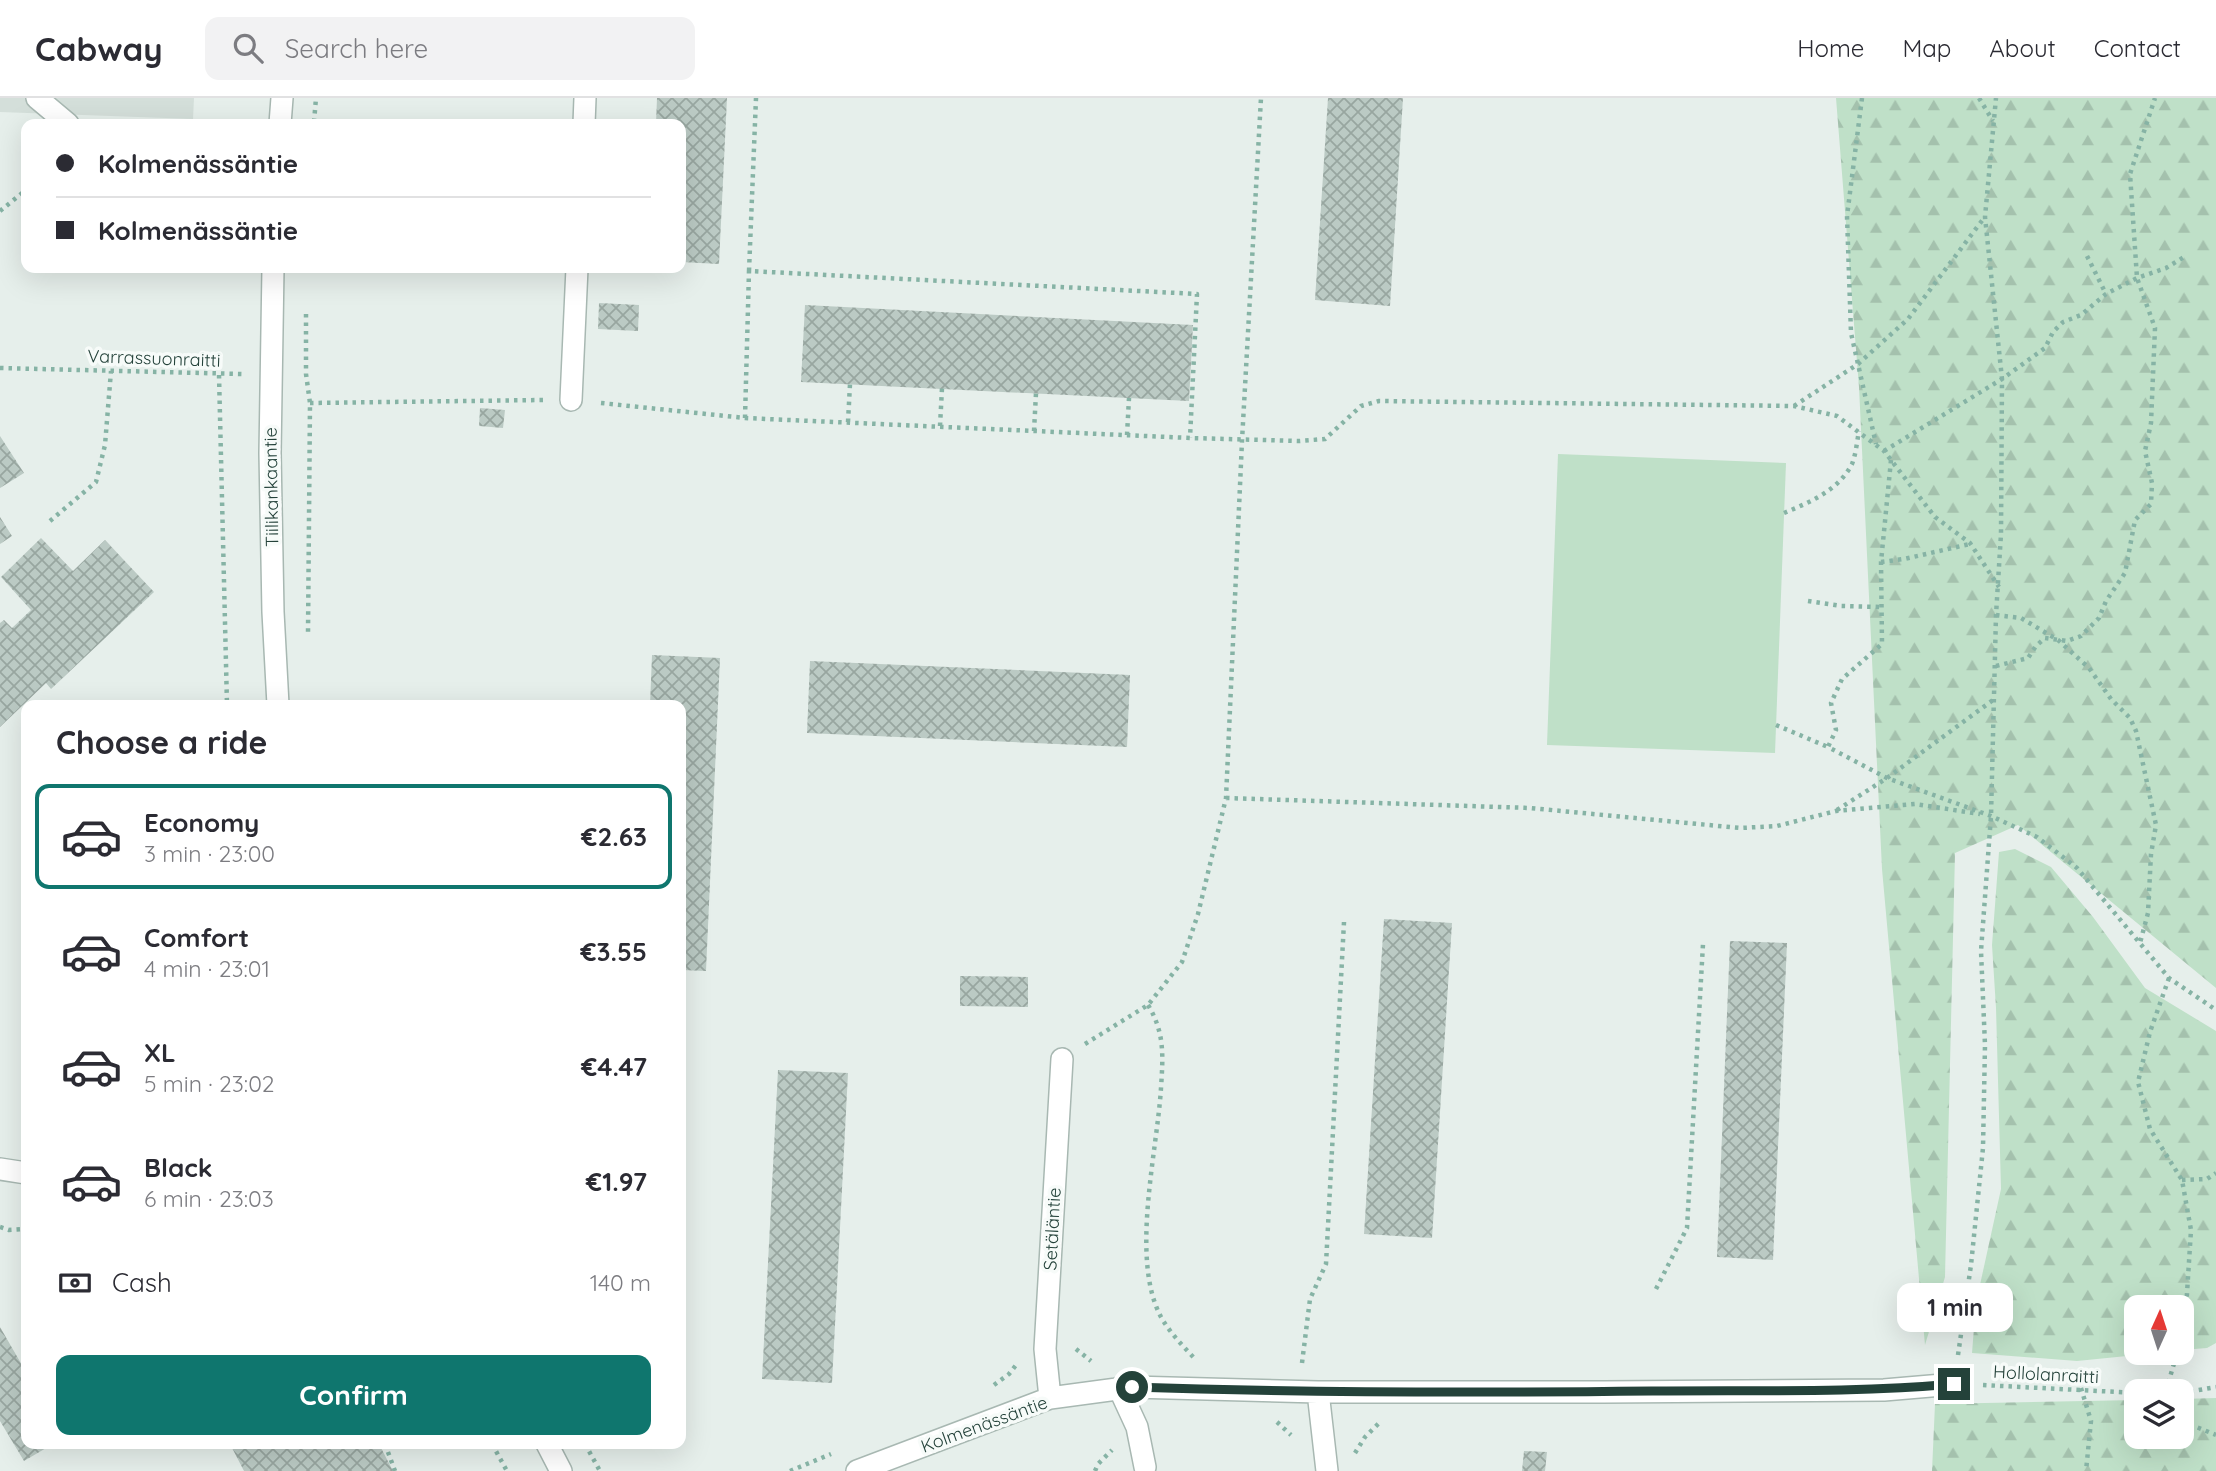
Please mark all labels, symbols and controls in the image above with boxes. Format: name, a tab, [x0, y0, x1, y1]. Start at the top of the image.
search box	[205, 17, 695, 80]
text: Cabway	[35, 28, 163, 69]
icon: search	[229, 29, 267, 67]
text: Search here	[285, 32, 428, 65]
text: Home	[1797, 33, 1864, 63]
text: Map	[1902, 33, 1951, 63]
text: About	[1989, 33, 2056, 63]
text: Contact	[2094, 33, 2181, 63]
text: Kolmenässäntie	[98, 147, 298, 180]
text: Kolmenässäntie	[98, 214, 298, 247]
street label: Varrassuonraitti	[87, 344, 221, 372]
street label: Tiilikankaantie	[258, 427, 284, 547]
text: Choose a ride	[56, 722, 268, 762]
icon: car	[60, 805, 123, 868]
text: Economy	[144, 806, 259, 839]
text: €2.63	[581, 820, 647, 853]
text: 3 min · 23:00	[144, 839, 275, 868]
icon: car	[60, 920, 123, 983]
text: Comfort	[144, 921, 249, 954]
text: €3.55	[580, 935, 647, 968]
text: 4 min · 23:01	[144, 954, 270, 983]
icon: car	[60, 1035, 123, 1098]
text: XL	[144, 1036, 176, 1069]
text: €4.47	[581, 1050, 647, 1083]
text: 5 min · 23:02	[144, 1069, 275, 1098]
icon: car	[60, 1150, 123, 1213]
text: Black	[144, 1151, 213, 1184]
text: €1.97	[586, 1165, 647, 1198]
text: 6 min · 23:03	[144, 1184, 274, 1213]
street label: Setäläntie	[1038, 1187, 1066, 1271]
icon: cash	[56, 1264, 94, 1302]
text: Cash	[112, 1266, 172, 1299]
text: 140 m	[590, 1268, 651, 1297]
callout: 1 min	[1896, 1282, 2012, 1332]
text: 1 min	[1927, 1293, 1983, 1322]
north arrow	[2124, 1295, 2194, 1365]
map controls	[2124, 1295, 2194, 1449]
button: Confirm	[56, 1355, 651, 1435]
street label: Hollolanraitti	[1993, 1360, 2099, 1388]
route end	[1938, 1368, 1970, 1400]
route start	[1116, 1371, 1148, 1403]
button: layers	[2124, 1379, 2194, 1449]
street label: Kolmenässäntie	[918, 1390, 1050, 1458]

